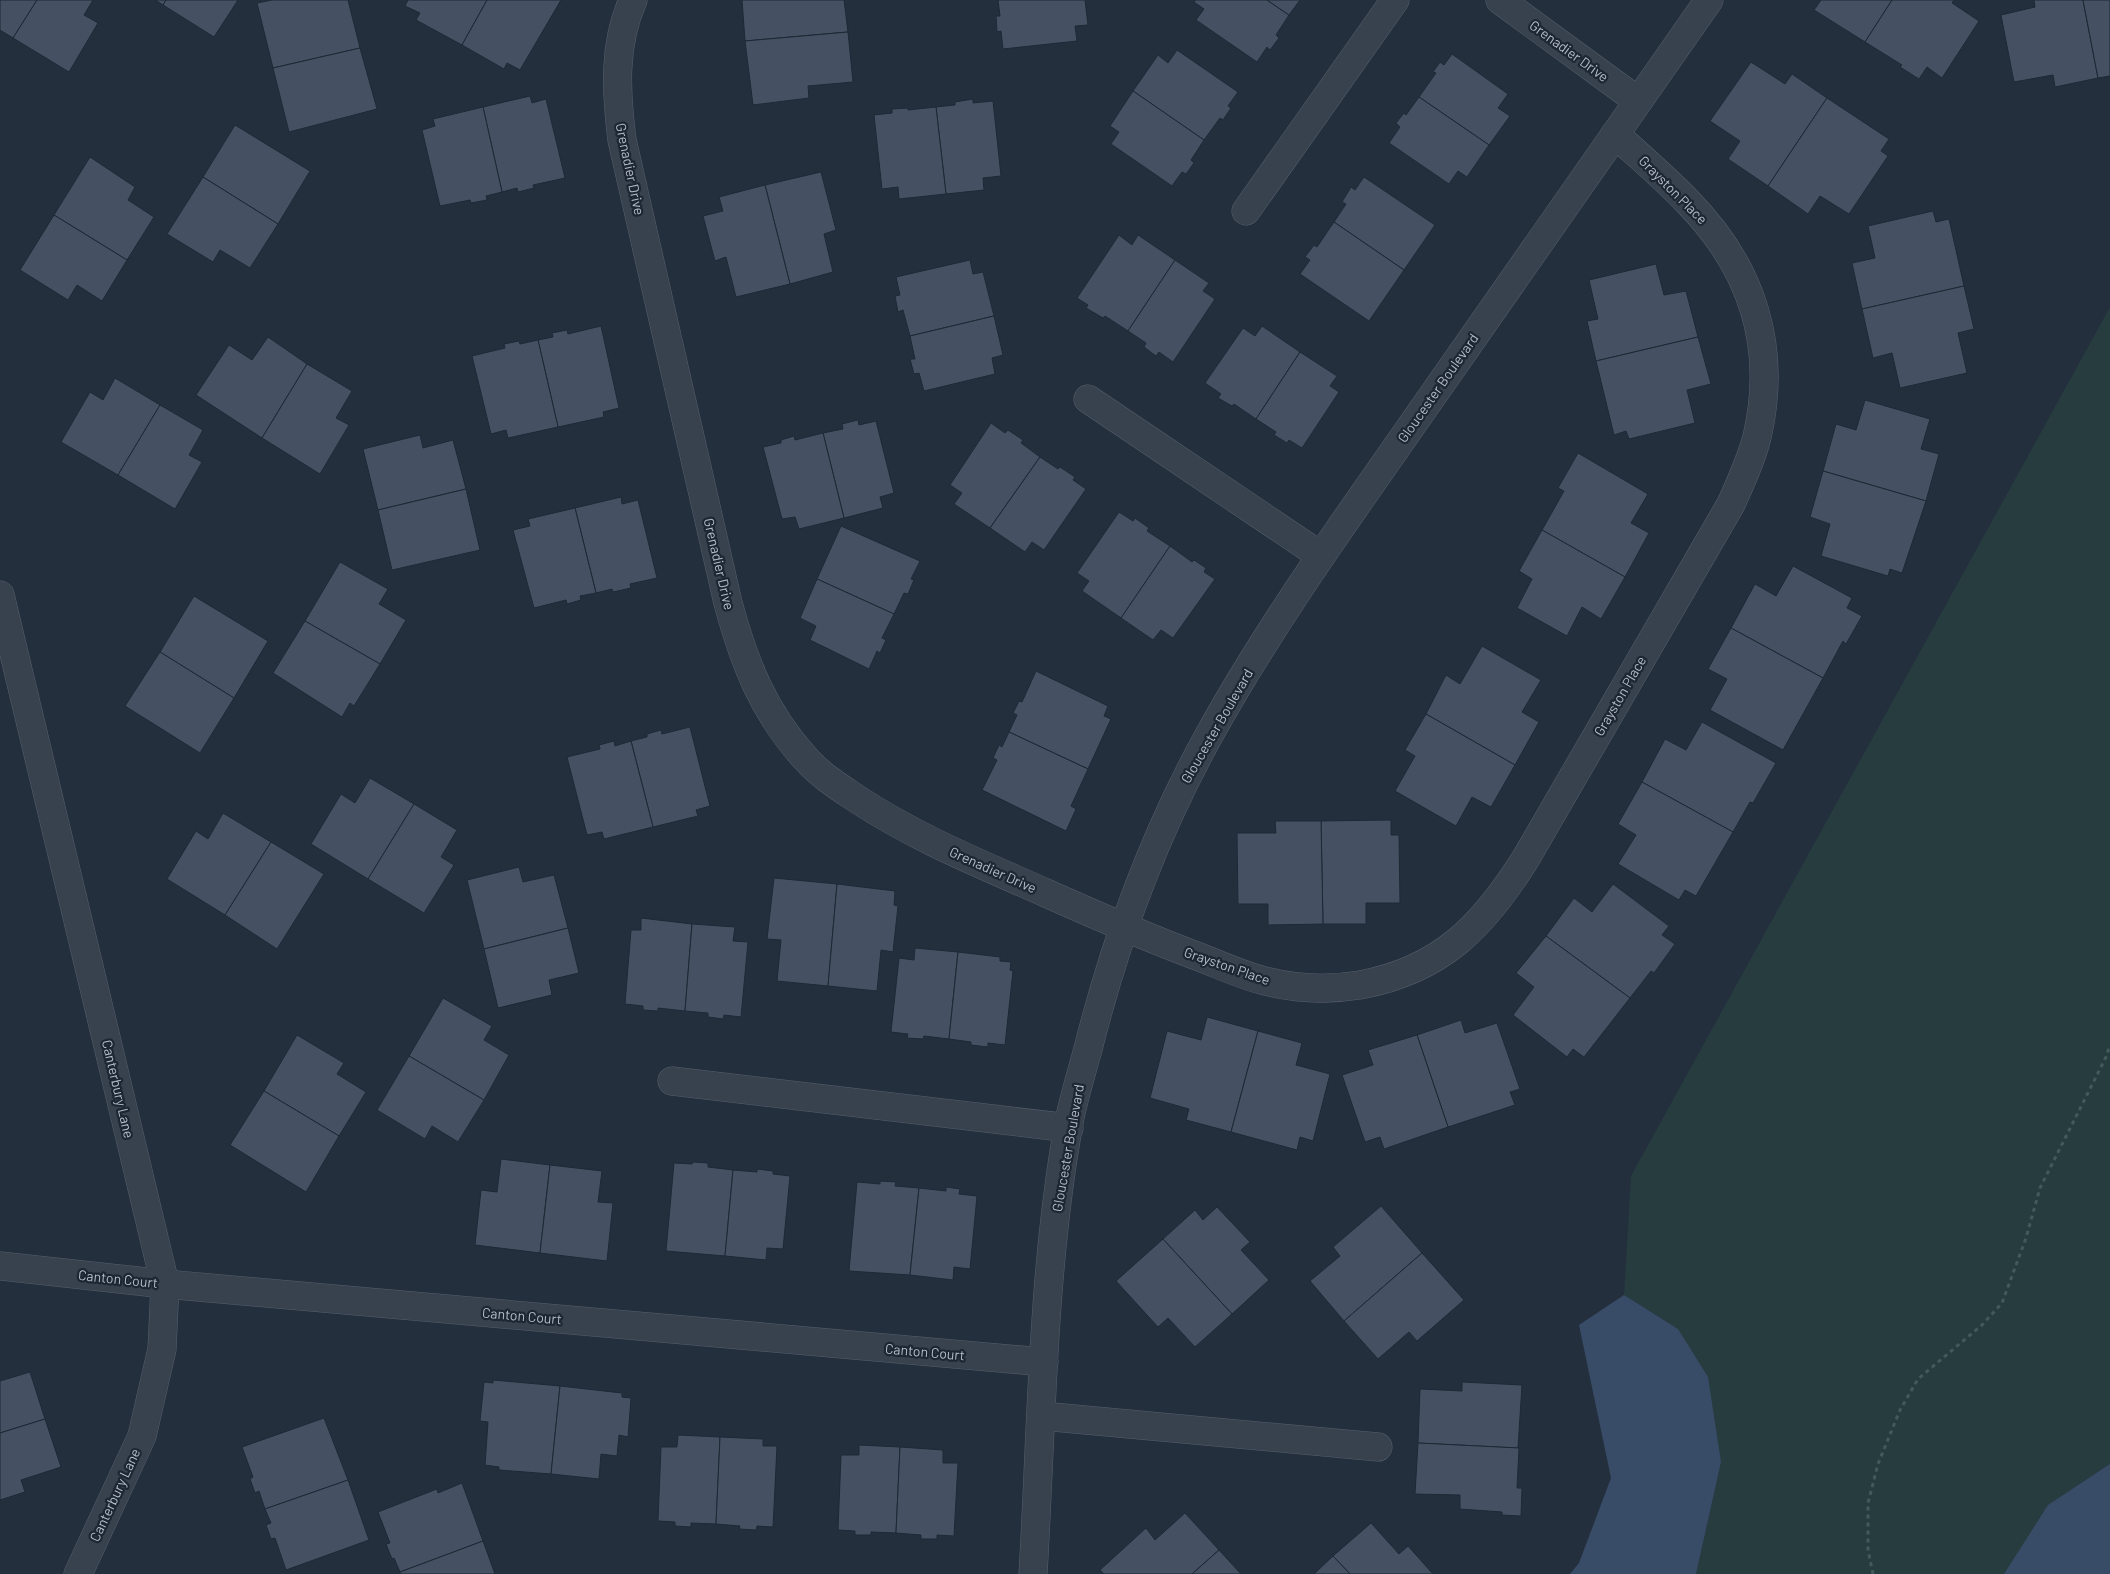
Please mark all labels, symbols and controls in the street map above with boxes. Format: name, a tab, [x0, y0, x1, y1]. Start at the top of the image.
street label: Grenadier Drive	[1526, 16, 1612, 85]
street label: Grenadier Drive	[612, 121, 649, 216]
street label: Grayston Place	[1636, 152, 1711, 227]
street label: Gloucester Boulevard	[1394, 330, 1482, 446]
street label: Grenadier Drive	[701, 516, 738, 611]
street label: Grayston Place	[1590, 653, 1649, 739]
street label: Gloucester Boulevard	[1177, 666, 1256, 786]
street label: Grenadier Drive	[947, 843, 1039, 896]
street label: Grayston Place	[1182, 943, 1272, 988]
street label: Canterbury Lane	[99, 1038, 138, 1140]
street label: Gloucester Boulevard	[1048, 1083, 1087, 1213]
street label: Canton Court	[77, 1266, 159, 1291]
street label: Canton Court	[481, 1304, 563, 1327]
street label: Canton Court	[884, 1340, 966, 1363]
street label: Canterbury Lane	[86, 1446, 143, 1544]

